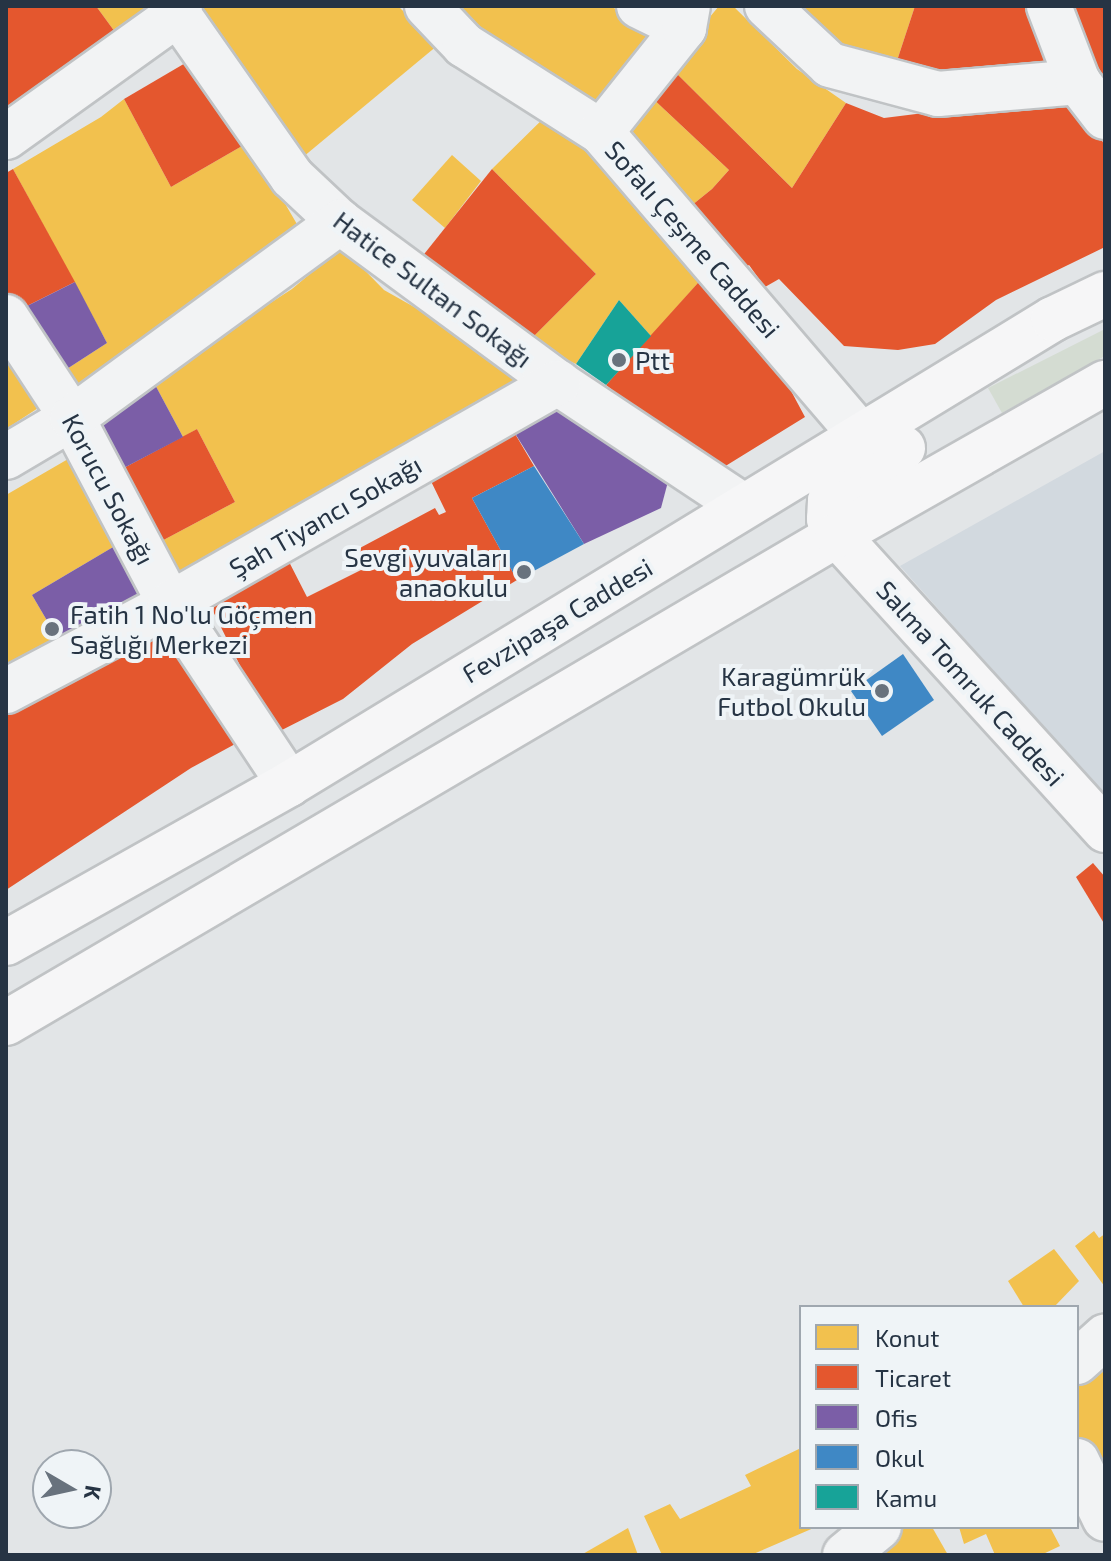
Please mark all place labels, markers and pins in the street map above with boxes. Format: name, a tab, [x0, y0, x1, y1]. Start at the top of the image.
place label: Ptt	[635, 344, 670, 376]
marker: Ptt	[610, 351, 628, 369]
place label: Sevgi yuvaları anaokulu	[344, 541, 508, 602]
marker: Sevgi yuvaları anaokulu	[515, 563, 533, 581]
place label: Fatih 1 No'lu Göçmen Sağlığı Merkezi	[70, 598, 313, 660]
marker: Fatih 1 No'lu Göçmen Sağlığı Merkezi	[41, 618, 63, 640]
place label: Karagümrük Futbol Okulu	[717, 660, 866, 722]
marker: Karagümrük Futbol Okulu	[873, 682, 891, 700]

